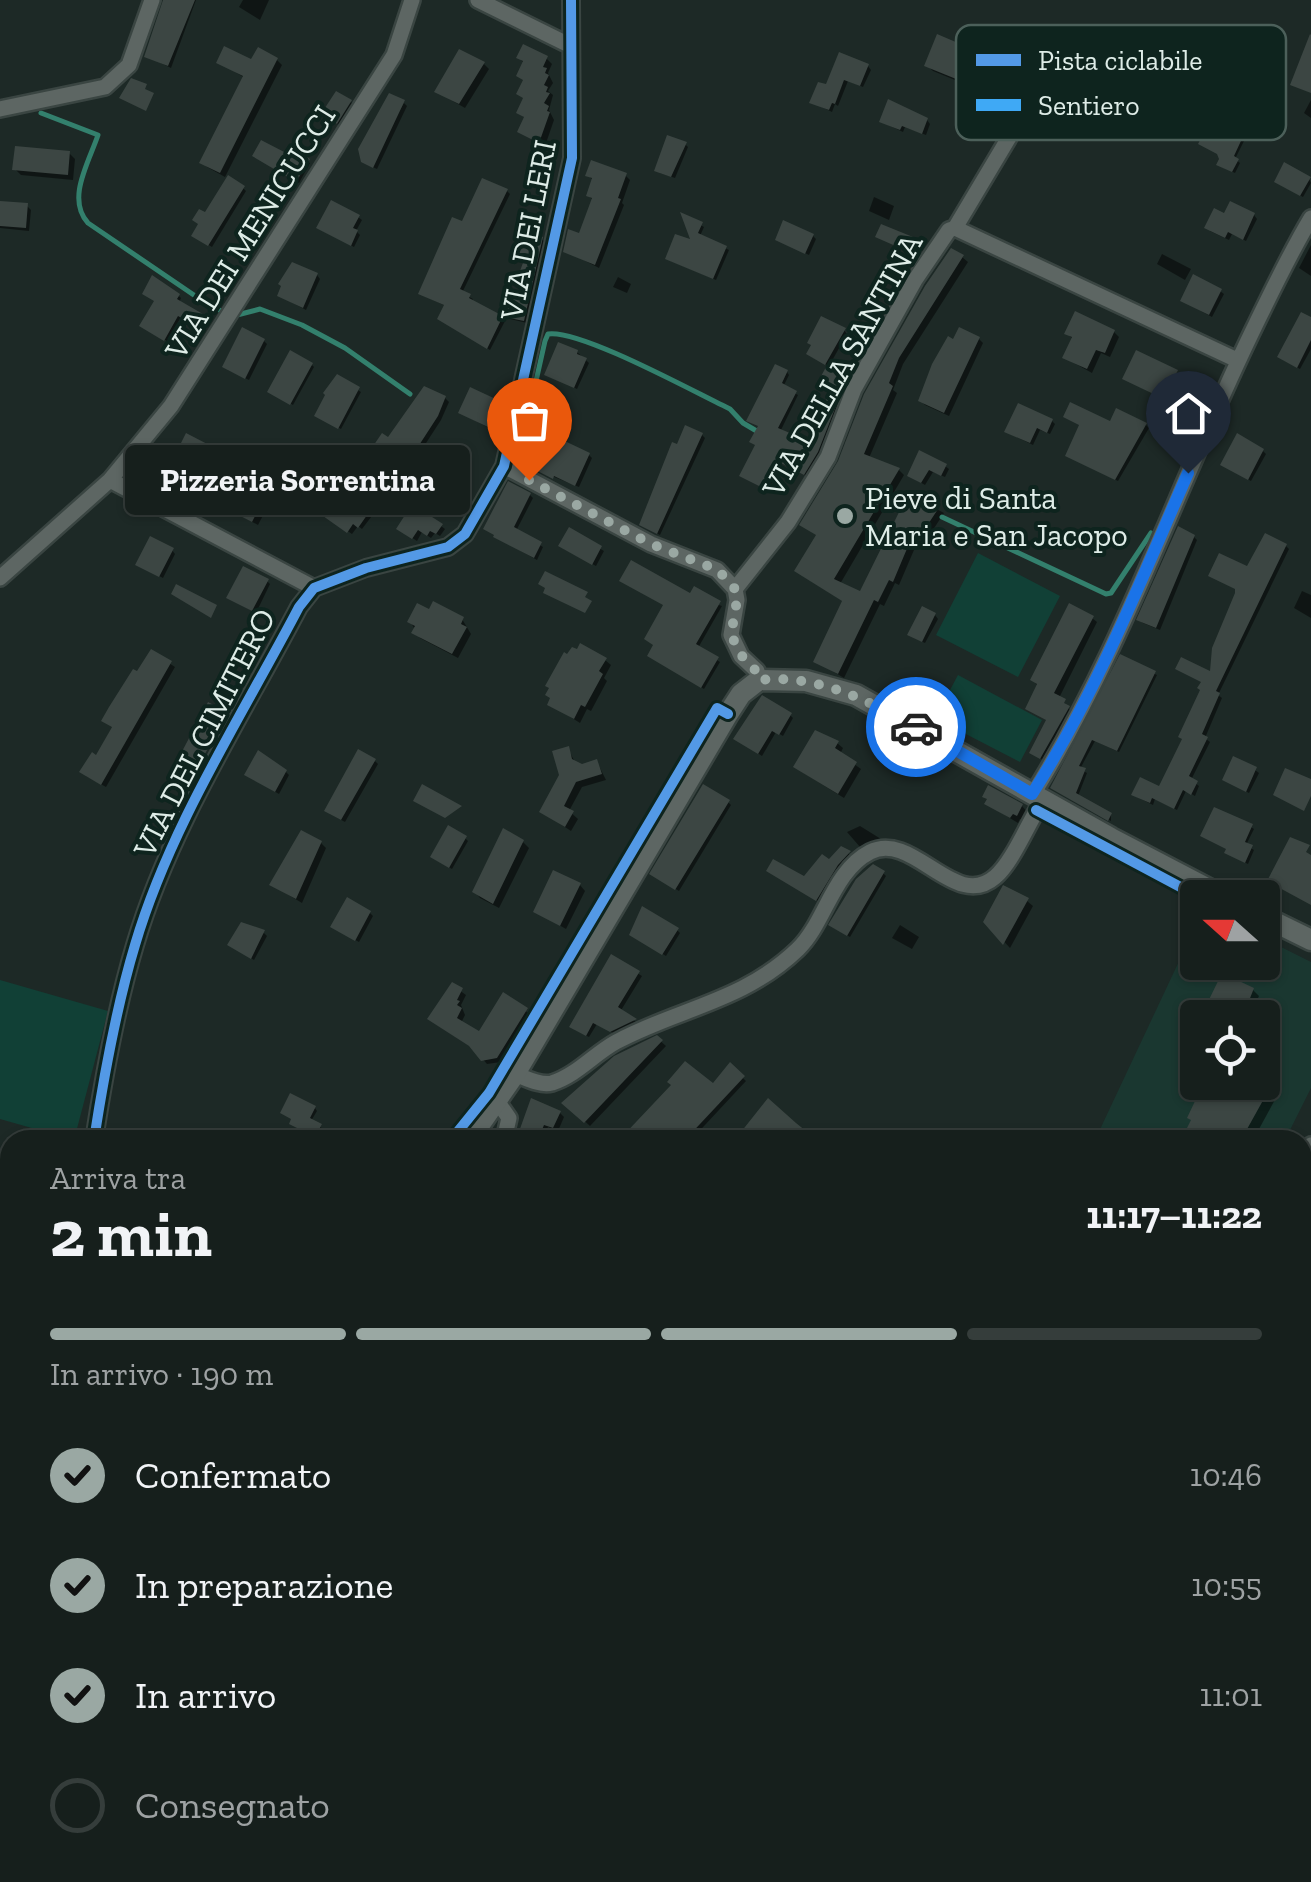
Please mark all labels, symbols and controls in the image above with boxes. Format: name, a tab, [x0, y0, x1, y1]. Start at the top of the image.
legend	[956, 25, 1286, 140]
text: Pista ciclabile	[1038, 44, 1203, 77]
text: Sentiero	[1038, 89, 1140, 122]
street label: VIA DEI MENICUCCI	[156, 98, 344, 367]
street label: VIA DEI LERI	[492, 137, 564, 324]
street label: VIA DELLA SANTINA	[753, 226, 930, 504]
pin	[1146, 371, 1231, 474]
pin	[487, 378, 572, 481]
icon: home	[1161, 386, 1216, 441]
icon: bag	[502, 393, 557, 448]
callout: Pizzeria Sorrentina	[124, 445, 469, 515]
text: Pizzeria Sorrentina	[160, 461, 435, 499]
place label: Pieve di Santa Maria e San Jacopo	[865, 479, 1128, 554]
marker: Pieve di Santa Maria e San Jacopo	[834, 505, 856, 527]
street label: VIA DEL CIMITERO	[124, 602, 283, 865]
courier	[866, 677, 966, 777]
icon: car	[889, 700, 944, 755]
north arrow	[1180, 880, 1280, 980]
map controls	[1180, 880, 1280, 1100]
button: locate	[1180, 1000, 1280, 1100]
text: Arriva tra	[50, 1159, 186, 1197]
text: 11:17–11:22	[1086, 1192, 1262, 1238]
text: 2 min	[50, 1195, 212, 1273]
text: In arrivo · 190 m	[50, 1355, 273, 1393]
icon: check	[50, 1448, 105, 1503]
text: Confermato	[135, 1452, 331, 1498]
text: 10:46	[1190, 1456, 1262, 1494]
icon: check	[50, 1558, 105, 1613]
text: In preparazione	[135, 1562, 393, 1608]
text: 10:55	[1191, 1566, 1262, 1604]
icon: check	[50, 1668, 105, 1723]
text: In arrivo	[135, 1672, 276, 1718]
text: 11:01	[1199, 1676, 1262, 1714]
text: Consegnato	[135, 1782, 330, 1828]

